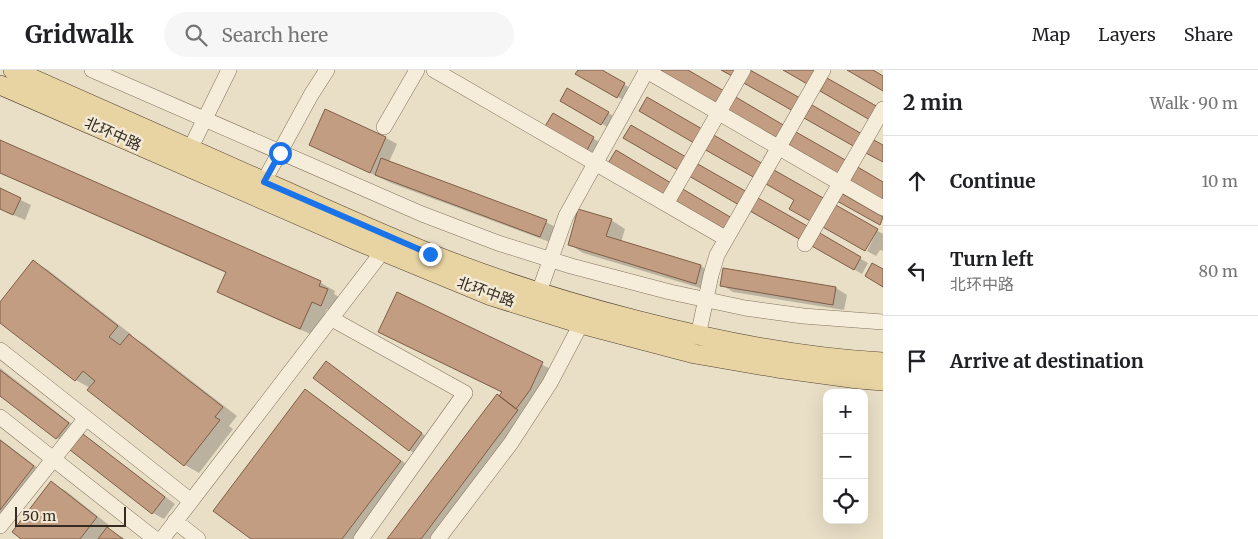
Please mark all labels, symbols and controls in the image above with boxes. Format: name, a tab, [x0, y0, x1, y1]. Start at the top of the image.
search box	[164, 12, 514, 57]
text: Gridwalk	[25, 19, 134, 50]
icon: search	[182, 21, 210, 49]
text: Search here	[222, 23, 328, 47]
text: Map	[1032, 23, 1070, 46]
text: Layers	[1098, 23, 1156, 46]
text: Share	[1184, 23, 1233, 46]
text: 2 min	[903, 89, 963, 116]
text: Walk · 90 m	[1150, 93, 1238, 113]
street label: 北环中路	[82, 113, 144, 154]
route start	[269, 142, 292, 165]
icon: ahead	[903, 167, 931, 195]
text: Continue	[950, 169, 1036, 193]
text: 10 m	[1201, 171, 1238, 191]
route end	[419, 243, 442, 266]
text: Turn left	[950, 247, 1034, 271]
icon: left	[903, 257, 931, 285]
text: 80 m	[1199, 261, 1238, 281]
street label: 北环中路	[455, 272, 518, 311]
text: 北环中路	[950, 274, 1014, 294]
icon: arrive	[903, 347, 931, 375]
text: Arrive at destination	[950, 349, 1144, 373]
map controls	[823, 389, 868, 524]
button: +	[823, 389, 868, 434]
button: −	[823, 434, 868, 479]
button: locate	[823, 479, 868, 524]
scale bar	[15, 504, 126, 527]
text: 50 m	[22, 507, 56, 525]

